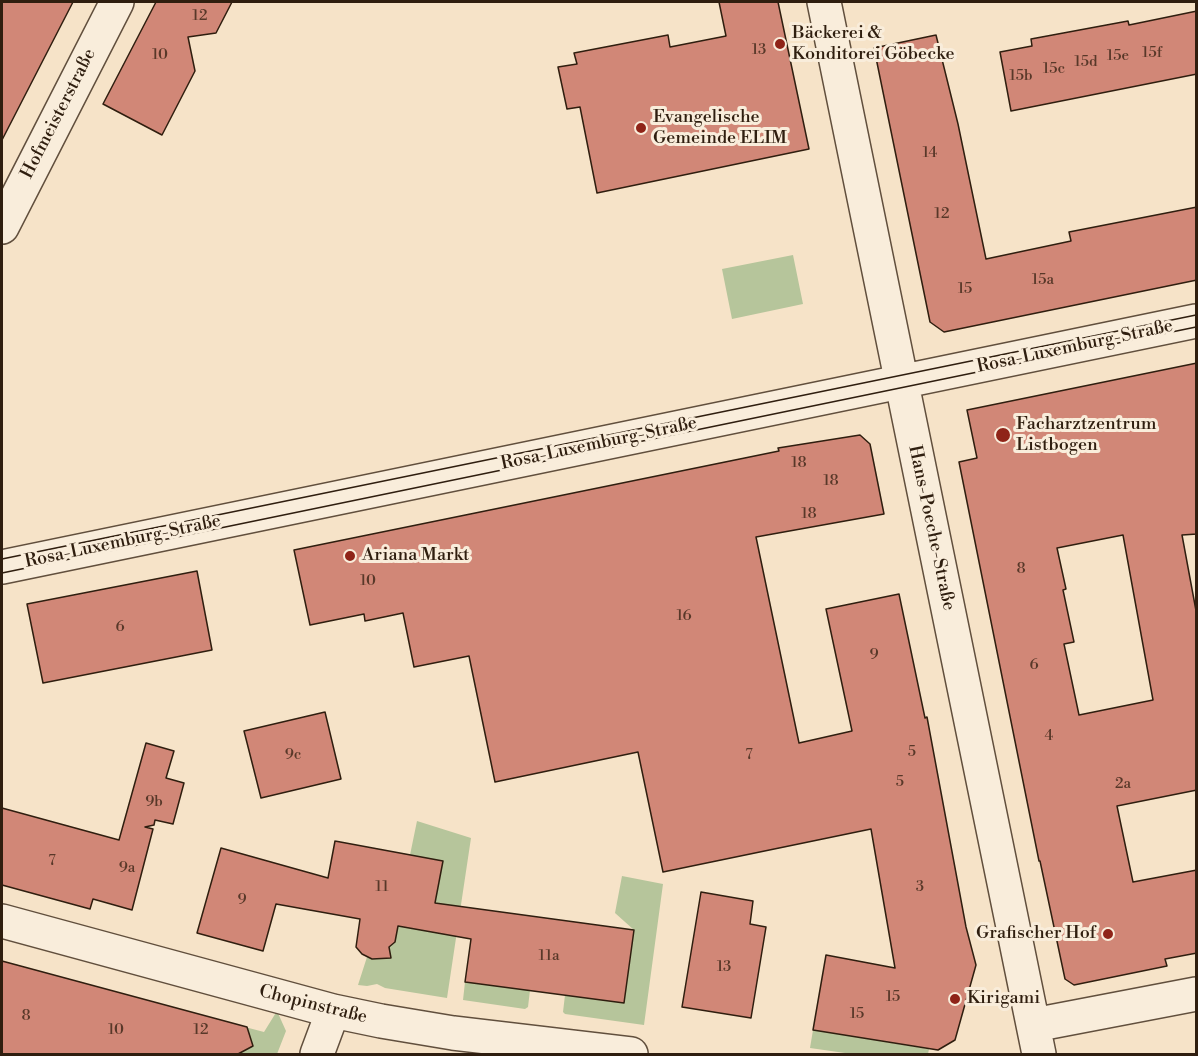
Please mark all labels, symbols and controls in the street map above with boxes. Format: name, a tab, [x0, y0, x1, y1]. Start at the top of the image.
house number: 12	[192, 7, 208, 25]
place label: Bäckerei & Konditorei Göbecke	[792, 23, 955, 66]
marker: Bäckerei & Konditorei Göbecke	[773, 37, 787, 51]
house number: 13	[752, 41, 766, 59]
house number: 15f	[1142, 44, 1162, 62]
street label: Hofmeisterstraße	[17, 45, 101, 183]
house number: 10	[152, 46, 168, 64]
house number: 15e	[1107, 47, 1129, 65]
house number: 15d	[1074, 53, 1098, 71]
house number: 15c	[1043, 60, 1065, 78]
house number: 15b	[1009, 67, 1033, 85]
place label: Evangelische Gemeinde ELIM	[653, 107, 787, 150]
marker: Evangelische Gemeinde ELIM	[634, 121, 648, 135]
house number: 14	[923, 144, 937, 162]
house number: 12	[934, 205, 950, 223]
house number: 15a	[1032, 271, 1054, 289]
house number: 15	[958, 280, 972, 298]
street label: Rosa-Luxemburg-Straße	[975, 316, 1175, 378]
street label: Rosa-Luxemburg-Straße	[499, 413, 699, 475]
place label: Facharztzentrum Listbogen	[1016, 414, 1157, 456]
marker: Facharztzentrum Listbogen	[994, 426, 1012, 444]
street label: Hans-Poeche-Straße	[903, 443, 959, 613]
house number: 18	[791, 454, 807, 472]
house number: 18	[823, 472, 839, 490]
house number: 18	[801, 505, 817, 523]
street label: Rosa-Luxemburg-Straße	[23, 511, 223, 573]
place label: Ariana Markt	[362, 545, 469, 567]
marker: Ariana Markt	[343, 549, 357, 563]
house number: 8	[1016, 560, 1026, 578]
house number: 10	[360, 572, 376, 590]
house number: 16	[676, 607, 692, 625]
house number: 6	[115, 618, 125, 636]
house number: 9	[869, 646, 879, 664]
house number: 6	[1029, 656, 1039, 674]
house number: 4	[1045, 727, 1053, 745]
house number: 5	[908, 743, 916, 761]
house number: 9c	[285, 746, 301, 764]
house number: 7	[745, 746, 753, 764]
house number: 5	[896, 773, 904, 791]
house number: 2a	[1115, 775, 1131, 793]
house number: 9b	[145, 793, 163, 811]
house number: 7	[48, 852, 56, 870]
house number: 9a	[119, 859, 135, 877]
house number: 11	[375, 878, 389, 896]
house number: 3	[916, 878, 924, 896]
house number: 9	[237, 891, 247, 909]
place label: Grafischer Hof	[976, 923, 1096, 945]
marker: Grafischer Hof	[1101, 927, 1115, 941]
house number: 11a	[539, 947, 559, 965]
house number: 13	[717, 958, 731, 976]
street label: Chopinstraße	[257, 981, 369, 1029]
house number: 15	[886, 988, 900, 1006]
place label: Kirigami	[967, 988, 1040, 1010]
marker: Kirigami	[948, 992, 962, 1006]
house number: 15	[850, 1005, 864, 1023]
house number: 8	[21, 1007, 31, 1025]
house number: 10	[108, 1021, 124, 1039]
house number: 12	[193, 1021, 209, 1039]

